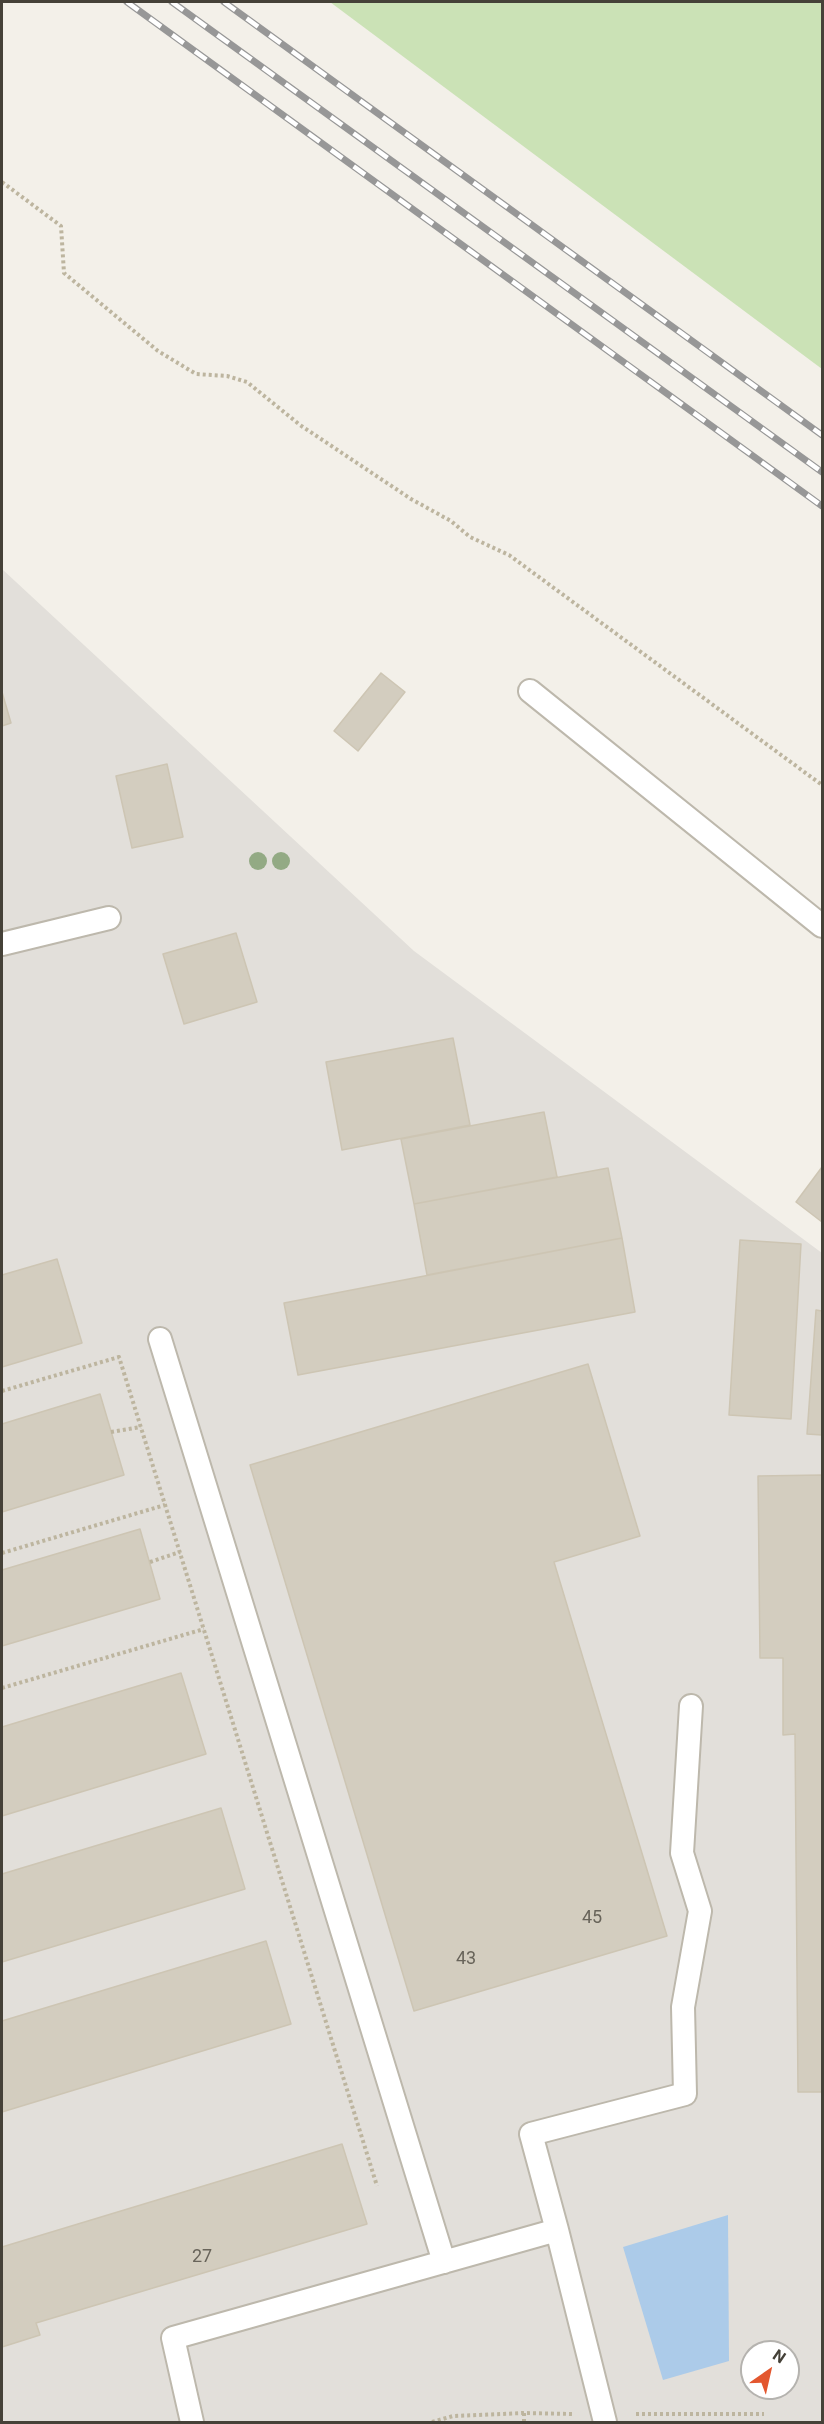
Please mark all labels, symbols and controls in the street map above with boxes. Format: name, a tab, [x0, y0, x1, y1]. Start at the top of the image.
house number: 45	[582, 1907, 602, 1929]
house number: 43	[456, 1948, 476, 1970]
house number: 27	[192, 2246, 212, 2268]
north arrow	[740, 2340, 800, 2400]
text: N	[769, 2345, 789, 2367]

